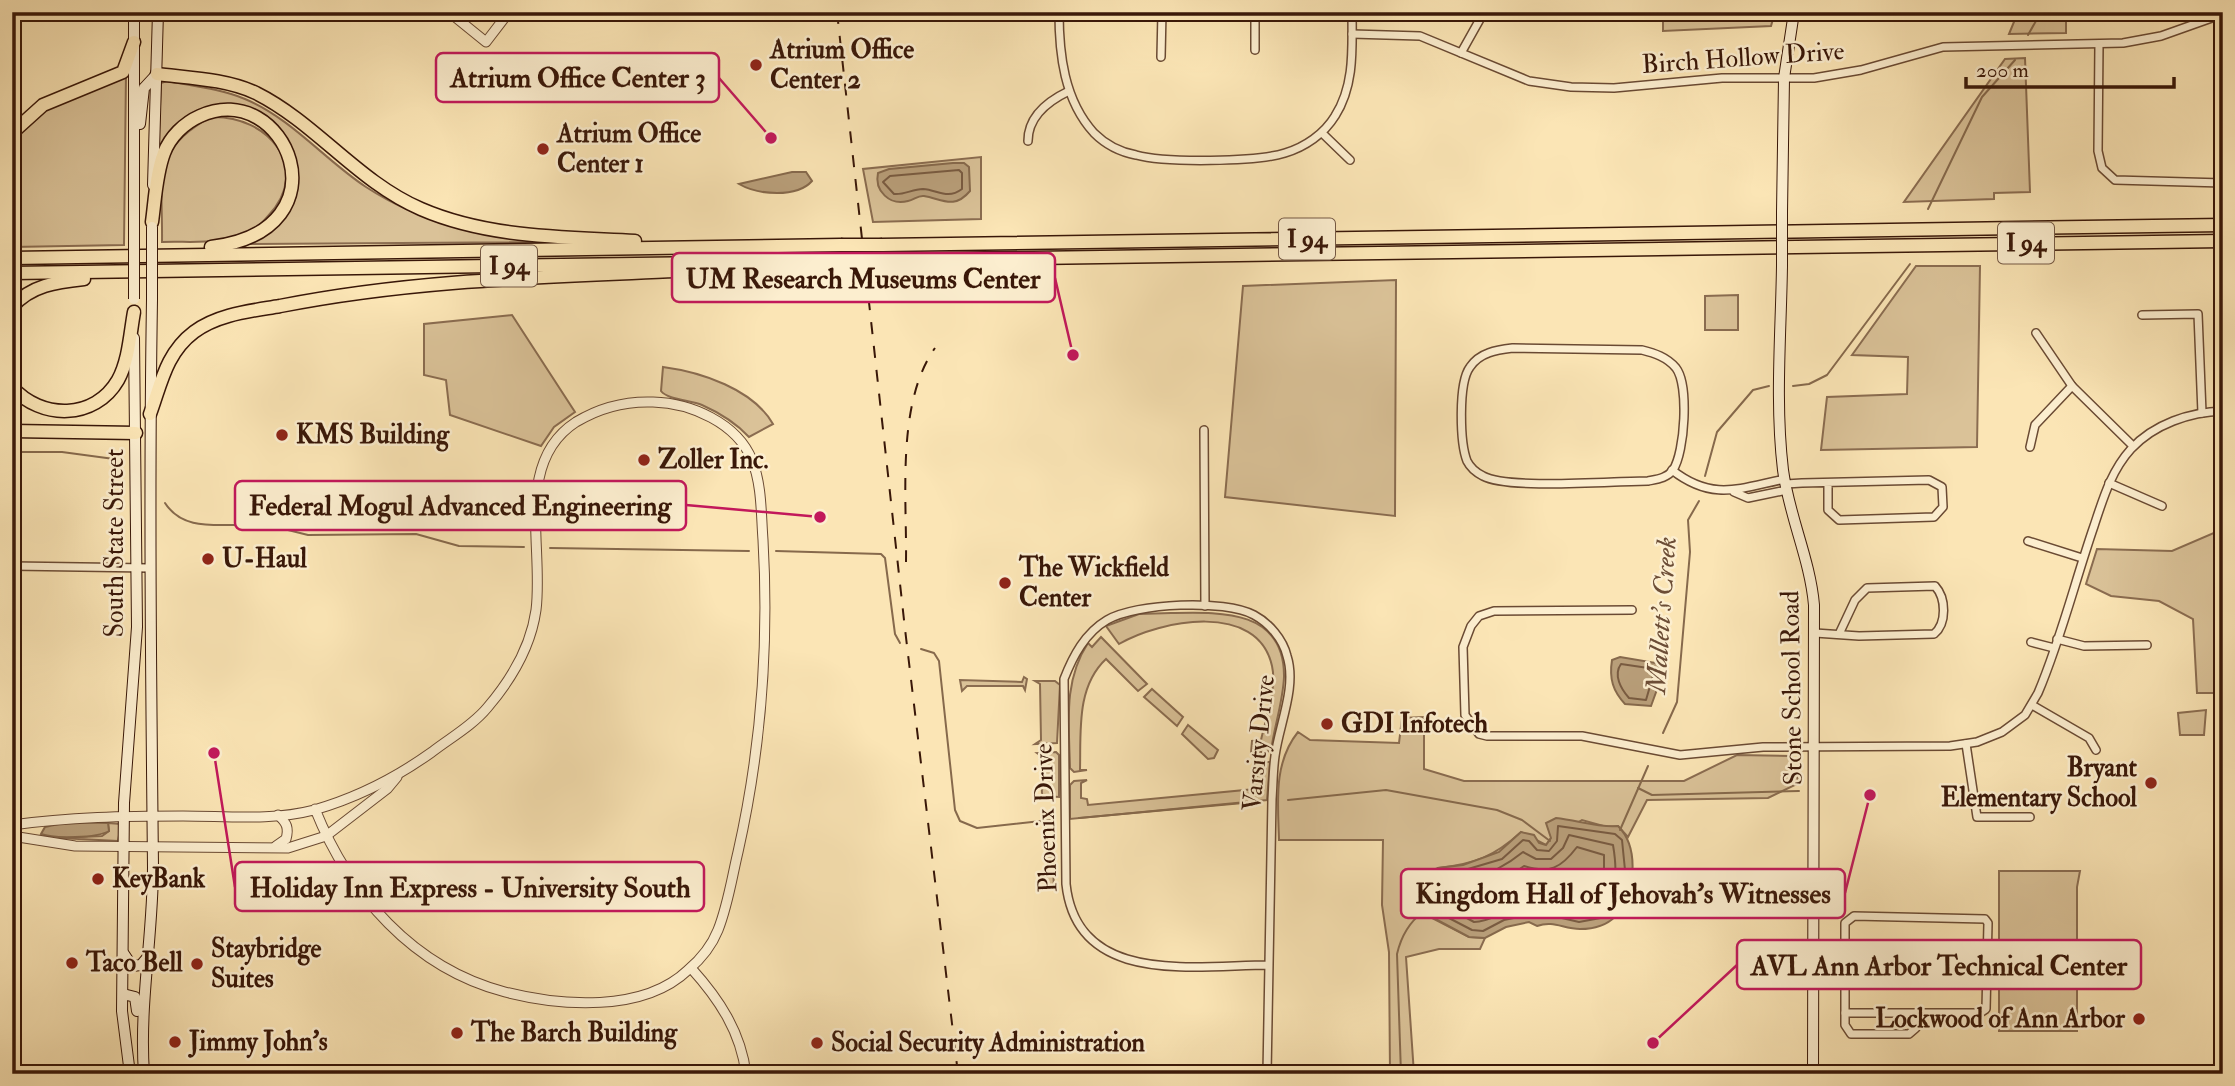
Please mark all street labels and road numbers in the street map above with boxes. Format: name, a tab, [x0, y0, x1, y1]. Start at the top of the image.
street label: Birch Hollow Drive	[1641, 35, 1845, 81]
road number: I 94	[1279, 219, 1335, 260]
road number: I 94	[1998, 223, 2054, 264]
road number: I 94	[481, 246, 537, 286]
street label: South State Street	[99, 449, 131, 637]
street label: Stone School Road	[1774, 590, 1810, 786]
street label: Varsity Drive	[1236, 673, 1282, 813]
street label: Phoenix Drive	[1027, 743, 1065, 893]

